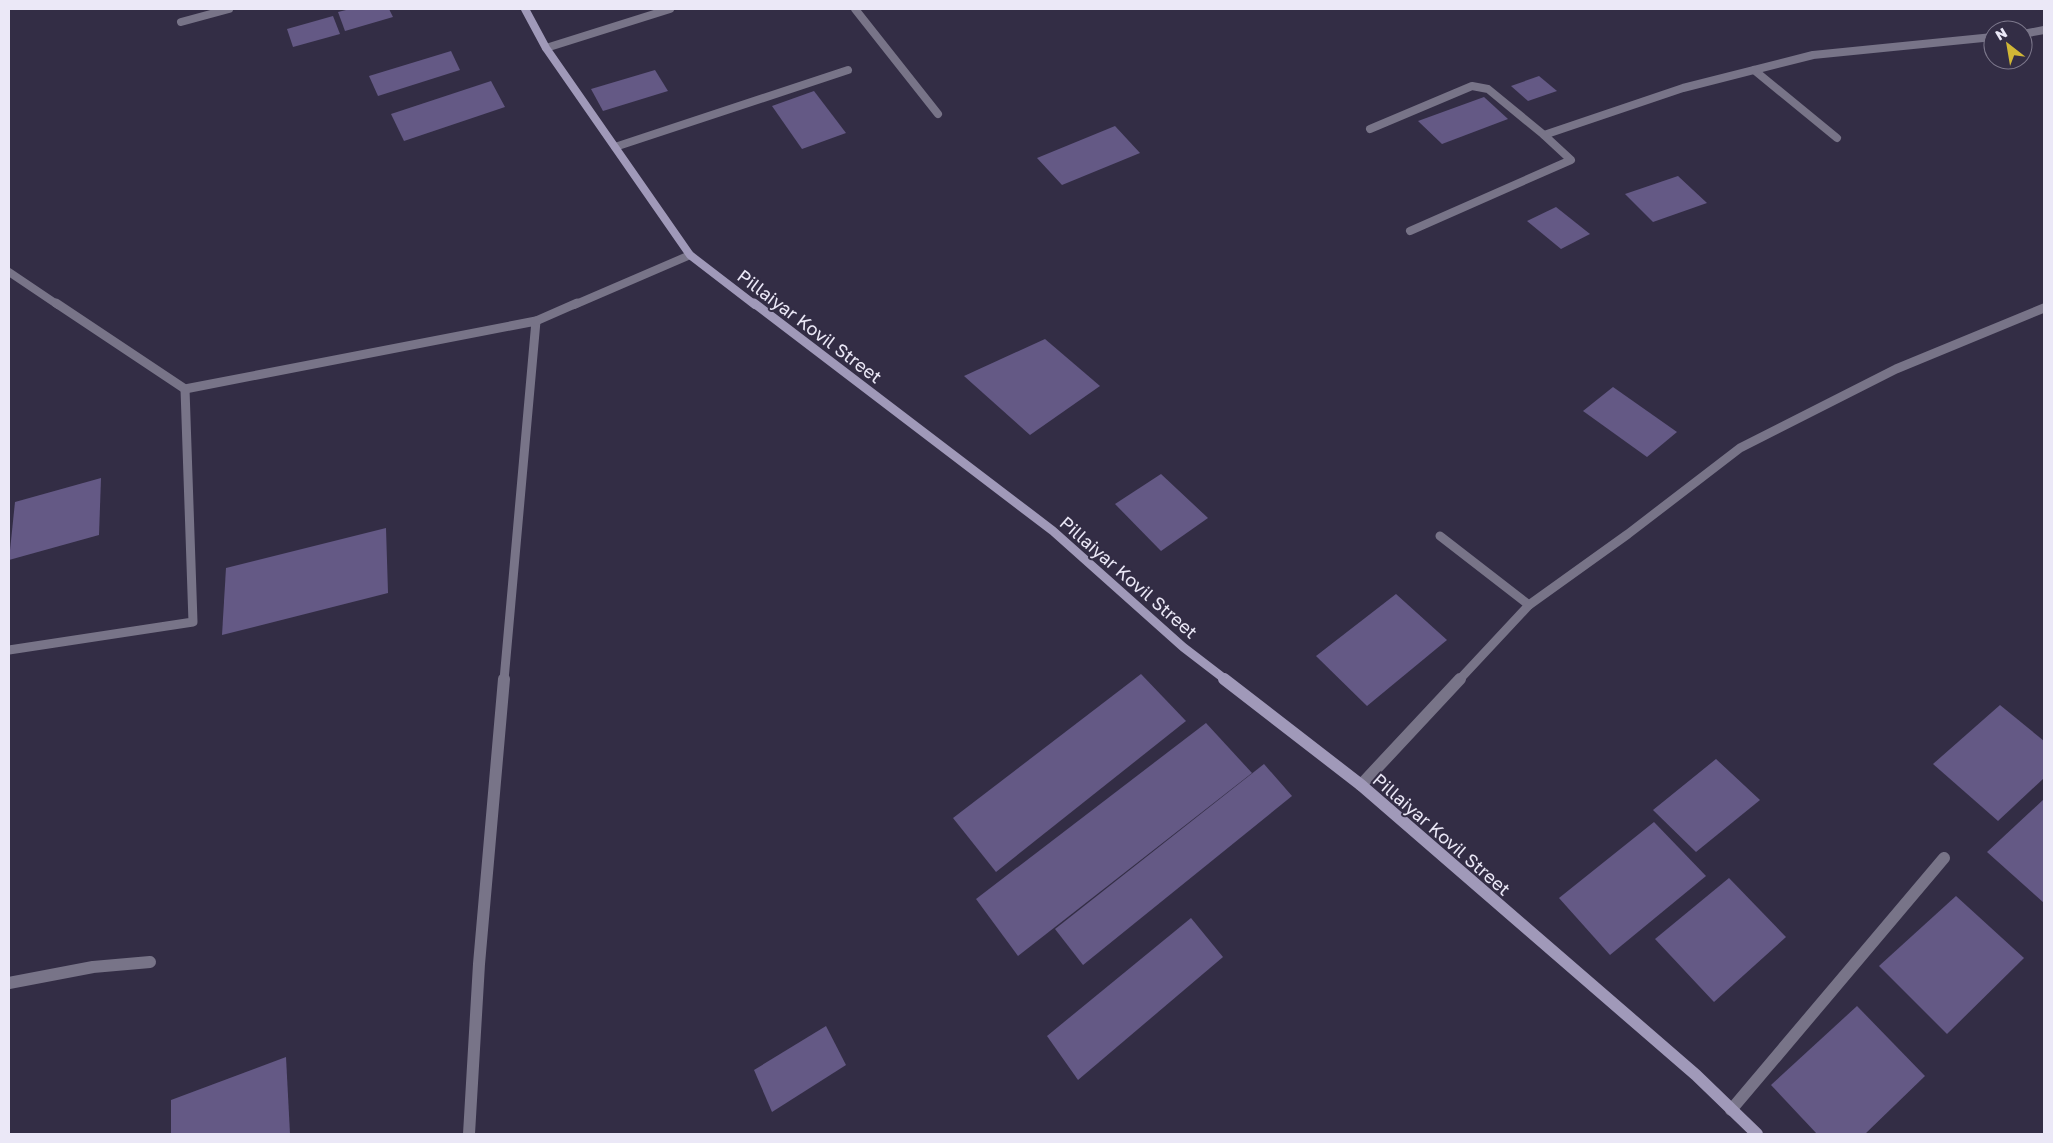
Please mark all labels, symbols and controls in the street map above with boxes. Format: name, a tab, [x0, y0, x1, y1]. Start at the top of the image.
north arrow	[1983, 20, 2033, 70]
text: N	[1992, 23, 2010, 43]
street label: Pillaiyar Kovil Street	[733, 264, 887, 388]
street label: Pillaiyar Kovil Street	[1056, 511, 1202, 643]
street label: Pillaiyar Kovil Street	[1369, 768, 1515, 900]

